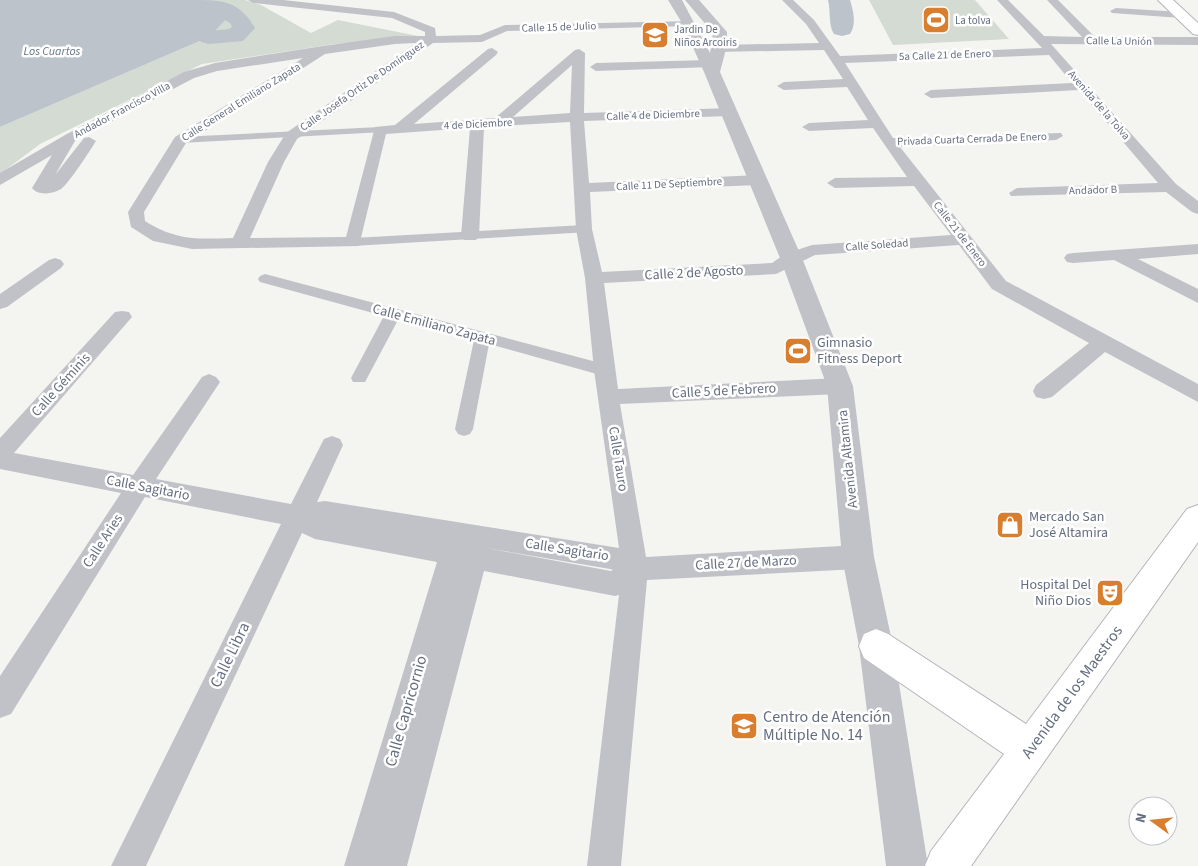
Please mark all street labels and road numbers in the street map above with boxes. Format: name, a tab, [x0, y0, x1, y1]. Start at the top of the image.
street label: Calle 15 de Julio	[521, 18, 597, 36]
street label: Calle La Unión	[1086, 33, 1152, 49]
street label: Calle Josefa Ortiz De Domínguez	[297, 37, 427, 135]
street label: 5a Calle 21 de Enero	[899, 46, 991, 64]
street label: Calle General Emiliano Zapata	[179, 59, 303, 145]
street label: Avenida de la Tolva	[1065, 67, 1133, 143]
street label: Andador Francisco Villa	[71, 78, 173, 142]
street label: Calle 4 de Diciembre	[606, 106, 701, 124]
street label: 4 de Diciembre	[443, 115, 513, 133]
street label: Privada Cuarta Cerrada De Enero	[897, 129, 1047, 149]
street label: Calle 11 De Septiembre	[616, 174, 723, 194]
street label: Andador B	[1069, 182, 1118, 198]
street label: Calle 21 de Enero	[930, 198, 990, 270]
street label: Calle Soledad	[845, 235, 909, 255]
street label: Calle 2 de Agosto	[644, 260, 744, 286]
street label: Calle Emiliano Zapata	[370, 299, 498, 351]
street label: Calle Géminis	[27, 349, 95, 421]
street label: Calle 5 de Febrero	[671, 378, 777, 404]
street label: Avenida Altamira	[833, 409, 863, 509]
street label: Calle Tauro	[603, 425, 633, 493]
street label: Calle Sagitario	[105, 470, 191, 506]
street label: Calle Aries	[78, 510, 128, 572]
street label: Calle Sagitario	[524, 534, 610, 566]
street label: Calle 27 de Marzo	[695, 550, 797, 576]
street label: Calle Libra	[205, 619, 255, 691]
street label: Avenida de los Maestros	[1016, 621, 1128, 763]
street label: Calle Capricornio	[380, 653, 432, 769]

